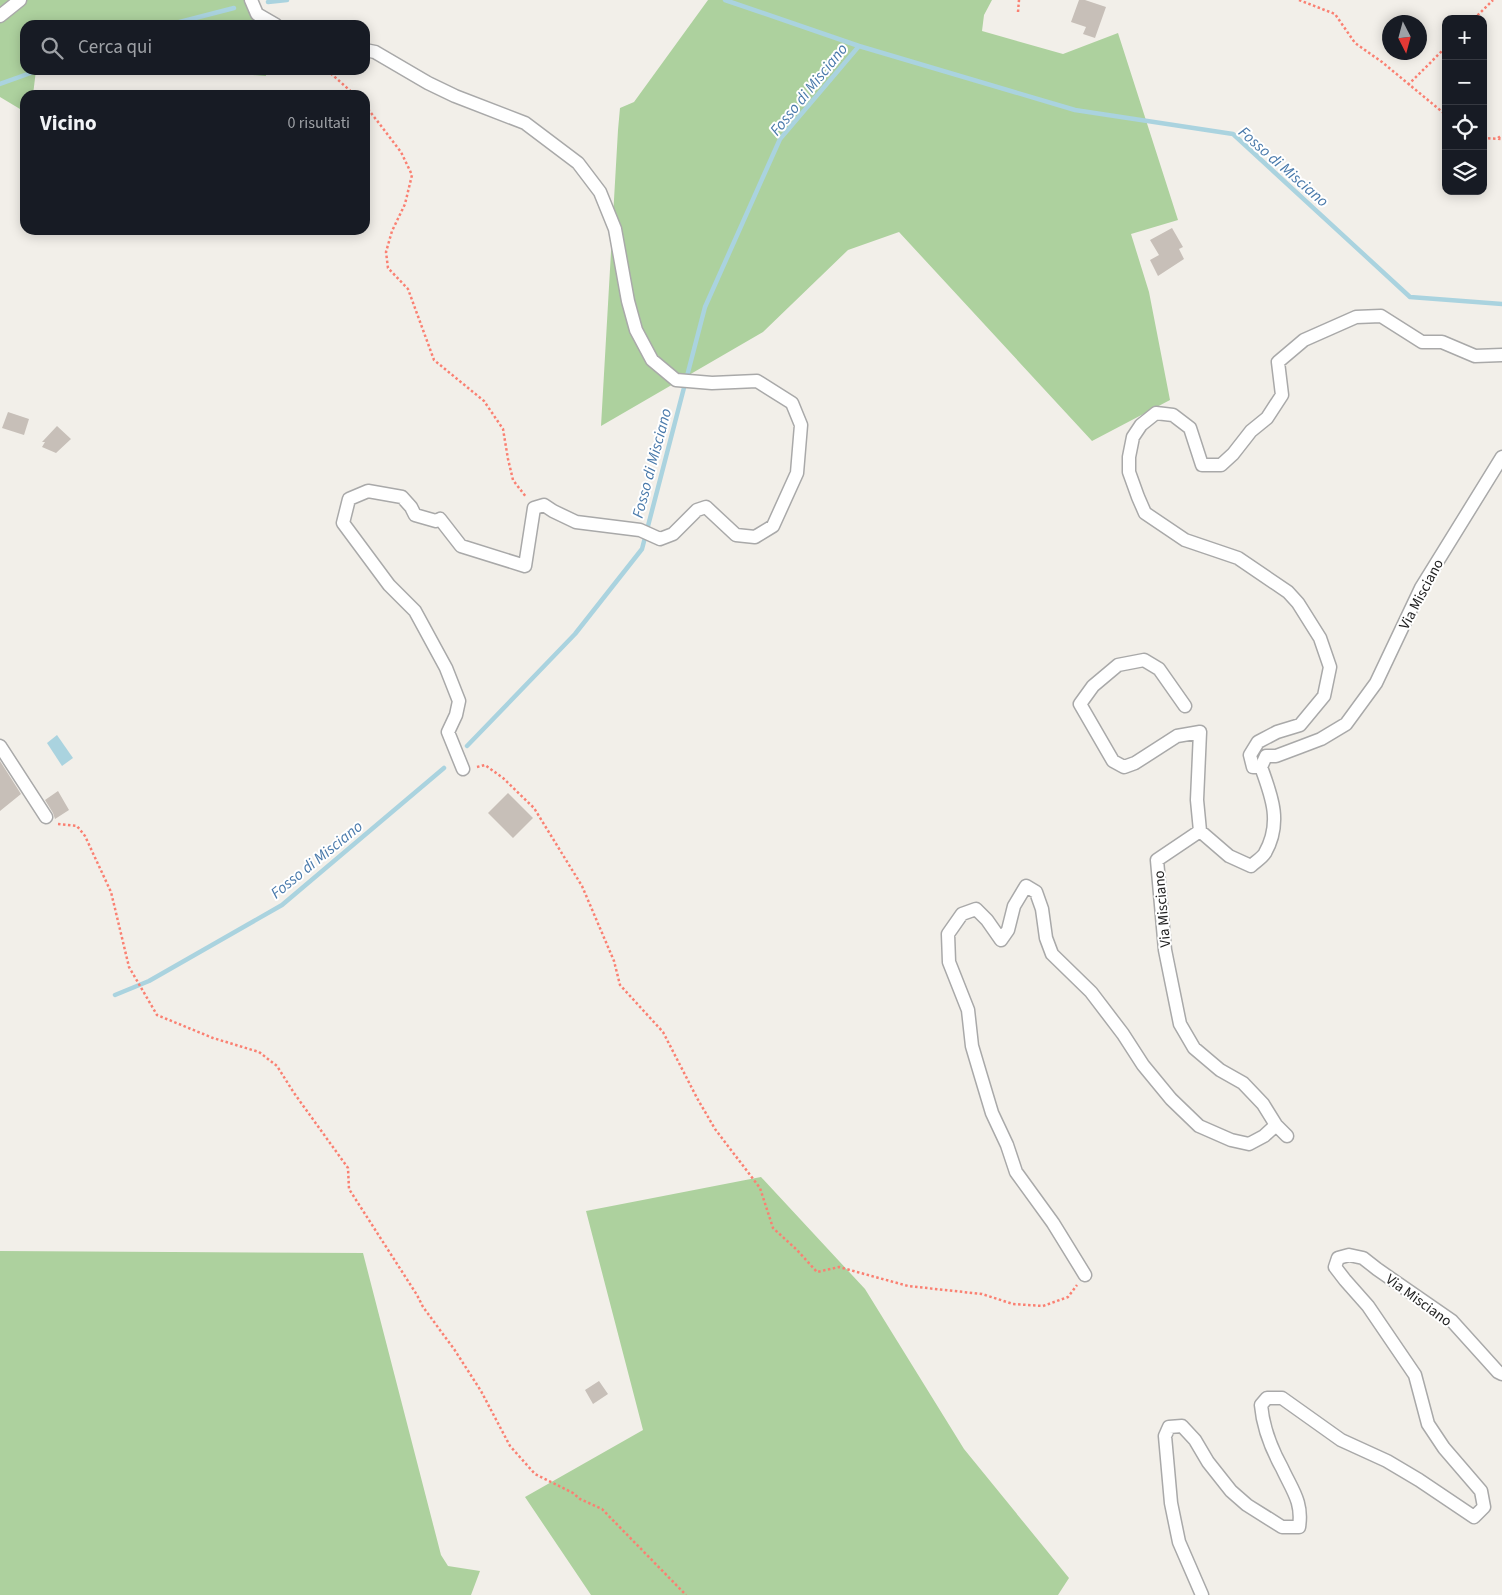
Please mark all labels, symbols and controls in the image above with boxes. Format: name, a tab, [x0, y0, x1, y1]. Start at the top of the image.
north arrow	[1382, 15, 1427, 60]
map controls	[1442, 15, 1487, 195]
button: +	[1442, 15, 1487, 60]
search box	[20, 20, 370, 75]
icon: search	[38, 34, 66, 62]
text: Cerca qui	[78, 34, 152, 61]
water label: Fosso di Misciano	[765, 39, 853, 140]
button: −	[1442, 60, 1487, 105]
button: locate	[1442, 105, 1487, 150]
text: Vicino	[40, 108, 97, 138]
text: 0 risultati	[288, 112, 350, 134]
water label: Fosso di Misciano	[1234, 121, 1333, 212]
button: layers	[1442, 150, 1487, 195]
water label: Fosso di Misciano	[627, 406, 677, 521]
street label: Via Misciano	[1394, 555, 1449, 633]
water label: Fosso di Misciano	[266, 816, 367, 904]
street label: Via Misciano	[1149, 870, 1176, 948]
street label: Via Misciano	[1381, 1269, 1456, 1332]

